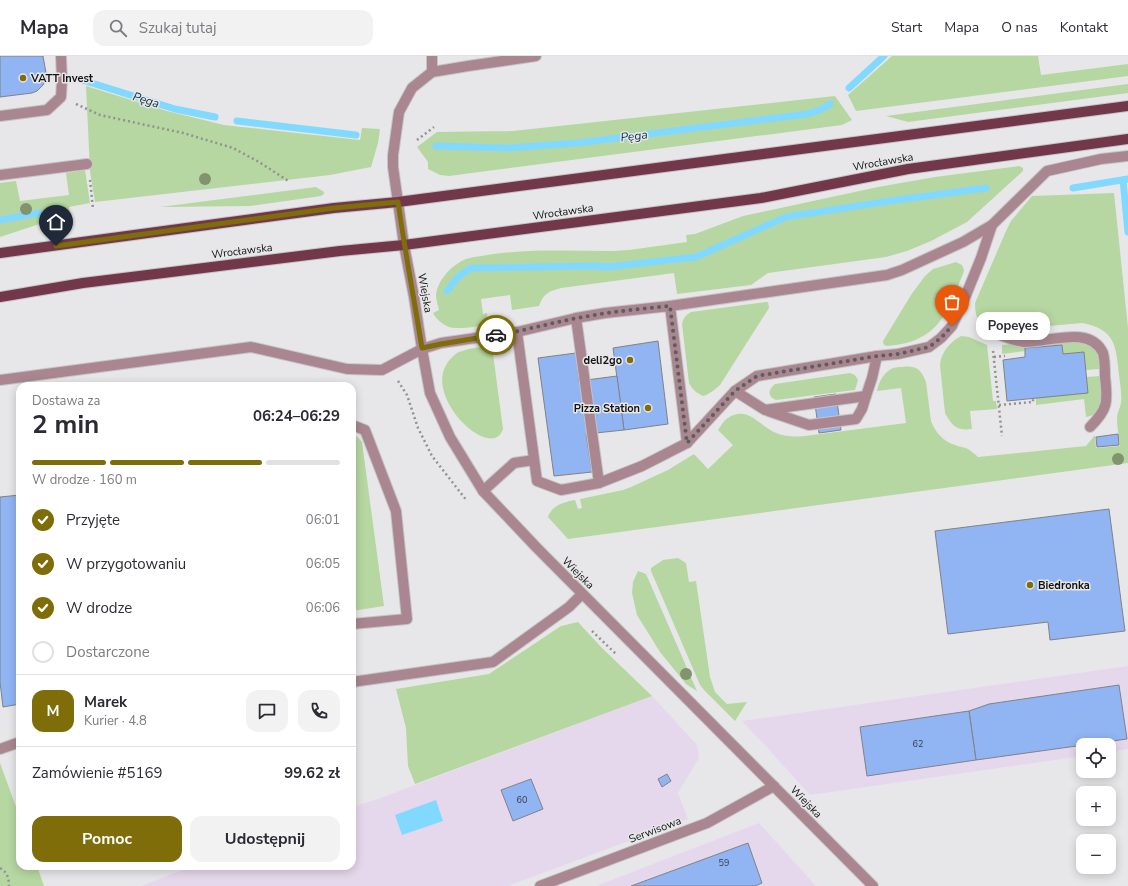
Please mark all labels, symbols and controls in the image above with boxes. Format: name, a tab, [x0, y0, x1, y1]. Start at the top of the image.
search box	[93, 10, 373, 46]
text: Mapa	[20, 15, 69, 41]
icon: search	[107, 17, 129, 39]
text: Szukaj tutaj	[139, 18, 216, 38]
text: Start	[891, 18, 922, 37]
text: Mapa	[944, 18, 979, 37]
text: O nas	[1001, 18, 1038, 37]
text: Kontakt	[1060, 18, 1108, 37]
place label: VATT Invest	[30, 71, 94, 86]
marker: VATT Invest	[18, 73, 28, 83]
water label: Pęga	[131, 88, 161, 112]
water label: Pęga	[620, 126, 648, 146]
street label: Wrocławska	[852, 149, 915, 175]
street label: Wrocławska	[532, 200, 595, 224]
pin	[39, 205, 73, 246]
icon: home	[45, 211, 67, 233]
street label: Wrocławska	[211, 240, 274, 262]
street label: Wiejska	[414, 272, 436, 314]
pin	[935, 285, 969, 326]
icon: bag	[941, 291, 963, 313]
callout: Popeyes	[976, 312, 1050, 340]
courier	[476, 315, 516, 355]
text: Popeyes	[988, 317, 1038, 335]
icon: car	[485, 324, 507, 346]
place label: deli2go	[584, 353, 622, 368]
marker: deli2go	[625, 355, 635, 365]
text: Dostawa za	[32, 392, 100, 410]
place label: Pizza Station	[574, 401, 640, 416]
marker: Pizza Station	[643, 403, 653, 413]
text: 06:24–06:29	[253, 406, 340, 426]
text: 2 min	[32, 407, 99, 442]
text: W drodze · 160 m	[32, 471, 137, 489]
icon: check	[32, 509, 54, 531]
text: Przyjęte	[66, 510, 120, 530]
text: 06:01	[306, 511, 340, 529]
icon: check	[32, 553, 54, 575]
text: W przygotowaniu	[66, 554, 186, 574]
street label: Wiejska	[559, 554, 597, 592]
text: 06:05	[306, 555, 340, 573]
place label: Biedronka	[1038, 578, 1090, 593]
marker: Biedronka	[1025, 580, 1035, 590]
icon: check	[32, 597, 54, 619]
text: W drodze	[66, 598, 132, 618]
text: 06:06	[306, 599, 340, 617]
text: Dostarczone	[66, 642, 150, 662]
button: chat	[246, 690, 288, 732]
button: phone	[298, 690, 340, 732]
text: Marek	[84, 692, 127, 712]
text: M	[46, 701, 60, 721]
text: Kurier · 4.8	[84, 712, 147, 730]
house number: 62	[913, 738, 923, 750]
map controls	[1076, 738, 1116, 874]
button: locate	[1076, 738, 1116, 778]
text: Zamówienie #5169	[32, 763, 163, 783]
text: 99.62 zł	[284, 763, 340, 783]
street label: Wiejska	[787, 783, 825, 822]
button: +	[1076, 786, 1116, 826]
house number: 60	[517, 794, 527, 806]
street label: Serwisowa	[627, 813, 684, 847]
button: Pomoc	[32, 816, 182, 862]
button: Udostępnij	[190, 816, 340, 862]
button: −	[1076, 834, 1116, 874]
house number: 59	[719, 857, 729, 869]

